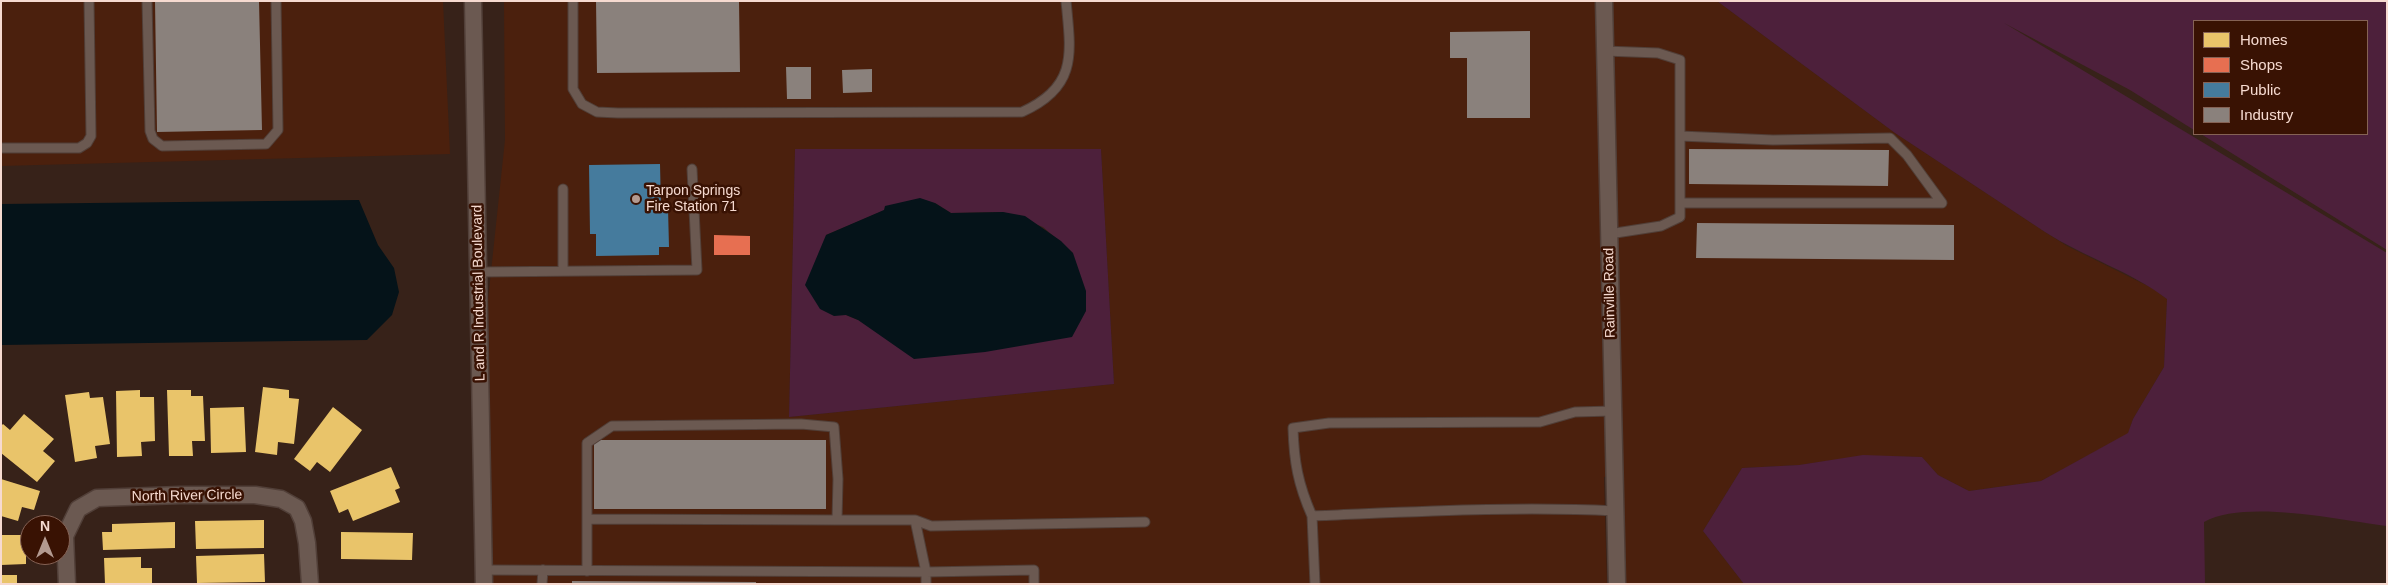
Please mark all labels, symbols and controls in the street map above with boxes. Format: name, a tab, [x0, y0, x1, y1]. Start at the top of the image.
legend	[2193, 20, 2368, 135]
text: Homes	[2240, 31, 2288, 48]
text: Shops	[2240, 56, 2283, 73]
text: Public	[2240, 81, 2281, 98]
text: Industry	[2240, 106, 2293, 123]
place label: Tarpon Springs Fire Station 71	[646, 183, 740, 216]
marker: Tarpon Springs Fire Station 71	[630, 193, 642, 205]
street label: L and R Industrial Boulevard	[469, 205, 489, 381]
street label: Rainville Road	[1601, 248, 1619, 338]
street label: North River Circle	[132, 487, 242, 505]
north arrow	[20, 515, 70, 565]
text: N	[40, 518, 50, 534]

